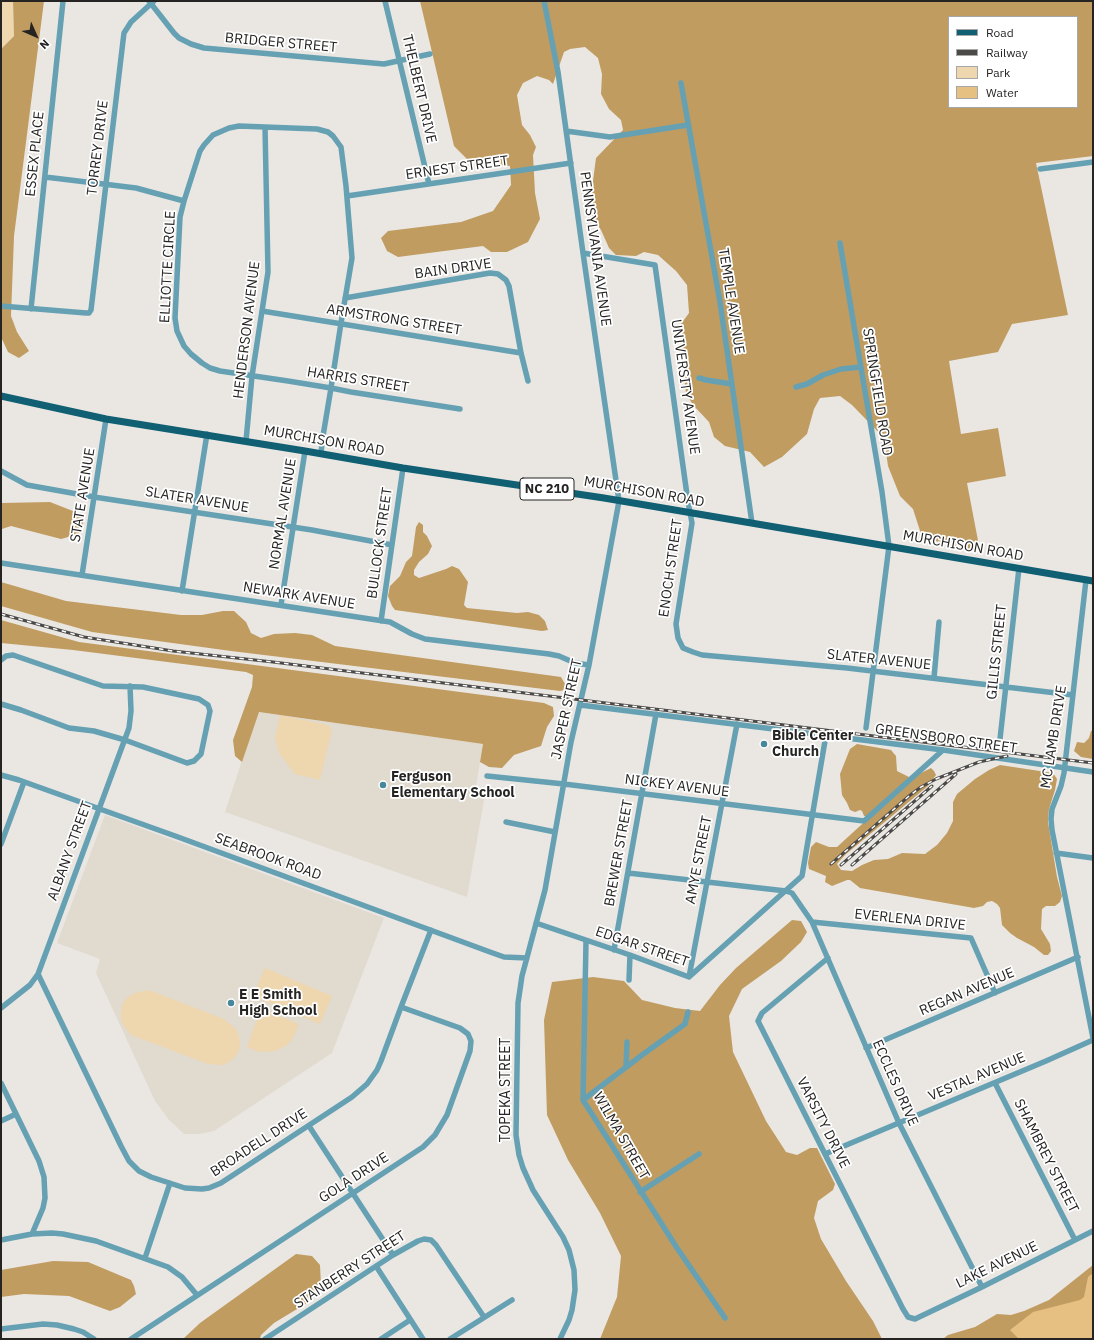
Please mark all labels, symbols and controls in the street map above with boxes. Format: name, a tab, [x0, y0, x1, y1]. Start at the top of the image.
north arrow	[16, 16, 56, 56]
legend	[948, 16, 1078, 108]
text: Road	[986, 25, 1014, 40]
street label: BRIDGER STREET	[224, 30, 338, 56]
street label: THELBERT DRIVE	[398, 33, 440, 145]
text: N	[37, 37, 52, 52]
text: Railway	[986, 45, 1028, 60]
text: Park	[986, 65, 1010, 80]
text: Water	[986, 85, 1018, 100]
street label: TORREY DRIVE	[84, 99, 112, 197]
street label: ESSEX PLACE	[22, 110, 48, 198]
street label: ERNEST STREET	[404, 152, 510, 184]
street label: PENNSYLVANIA AVENUE	[576, 170, 614, 328]
street label: ELLIOTTE CIRCLE	[157, 211, 179, 323]
street label: TEMPLE AVENUE	[714, 247, 748, 355]
street label: BAIN DRIVE	[413, 255, 493, 283]
street label: HENDERSON AVENUE	[230, 260, 264, 400]
street label: ARMSTRONG STREET	[325, 301, 463, 339]
street label: UNIVERSITY AVENUE	[667, 318, 703, 456]
street label: SPRINGFIELD ROAD	[859, 327, 895, 457]
street label: HARRIS STREET	[306, 364, 410, 396]
street label: MURCHISON ROAD	[262, 422, 386, 460]
street label: STATE AVENUE	[67, 447, 99, 543]
street label: NORMAL AVENUE	[266, 457, 300, 571]
street label: MURCHISON ROAD	[582, 473, 706, 511]
road number: NC 210	[520, 478, 574, 500]
street label: SLATER AVENUE	[144, 484, 250, 516]
street label: BULLOCK STREET	[364, 486, 396, 600]
street label: ENOCH STREET	[656, 518, 686, 618]
street label: MURCHISON ROAD	[901, 527, 1025, 565]
street label: NEWARK AVENUE	[242, 579, 356, 613]
street label: GILLIS STREET	[984, 604, 1010, 700]
street label: SLATER AVENUE	[826, 646, 932, 674]
street label: JASPER STREET	[548, 657, 586, 761]
street label: MC LAMB DRIVE	[1038, 684, 1070, 790]
street label: GREENSBORO STREET	[874, 721, 1018, 757]
place label: Bible Center Church	[772, 728, 853, 760]
marker: Bible Center Church	[759, 739, 769, 749]
place label: Ferguson Elementary School	[391, 769, 515, 802]
street label: NICKEY AVENUE	[624, 771, 730, 801]
marker: Ferguson Elementary School	[378, 780, 388, 790]
street label: BREWER STREET	[601, 798, 637, 908]
street label: ALBANY STREET	[44, 799, 96, 903]
street label: AMYE STREET	[682, 815, 716, 905]
street label: SEABROOK ROAD	[212, 830, 324, 884]
street label: EVERLENA DRIVE	[854, 906, 966, 934]
street label: EDGAR STREET	[593, 923, 691, 971]
street label: REGAN AVENUE	[917, 964, 1017, 1020]
place label: E E Smith High School	[239, 987, 317, 1020]
marker: E E Smith High School	[226, 998, 236, 1008]
street label: ECCLES DRIVE	[868, 1037, 922, 1129]
street label: TOPEKA STREET	[498, 1038, 514, 1142]
street label: VESTAL AVENUE	[926, 1049, 1028, 1105]
street label: VARSITY DRIVE	[793, 1075, 853, 1171]
street label: WILMA STREET	[589, 1089, 653, 1183]
street label: SHAMBREY STREET	[1010, 1096, 1082, 1216]
street label: BROADELL DRIVE	[207, 1105, 311, 1181]
street label: GOLA DRIVE	[316, 1149, 392, 1207]
street label: STANBERRY STREET	[291, 1228, 409, 1312]
street label: LAKE AVENUE	[953, 1238, 1041, 1292]

